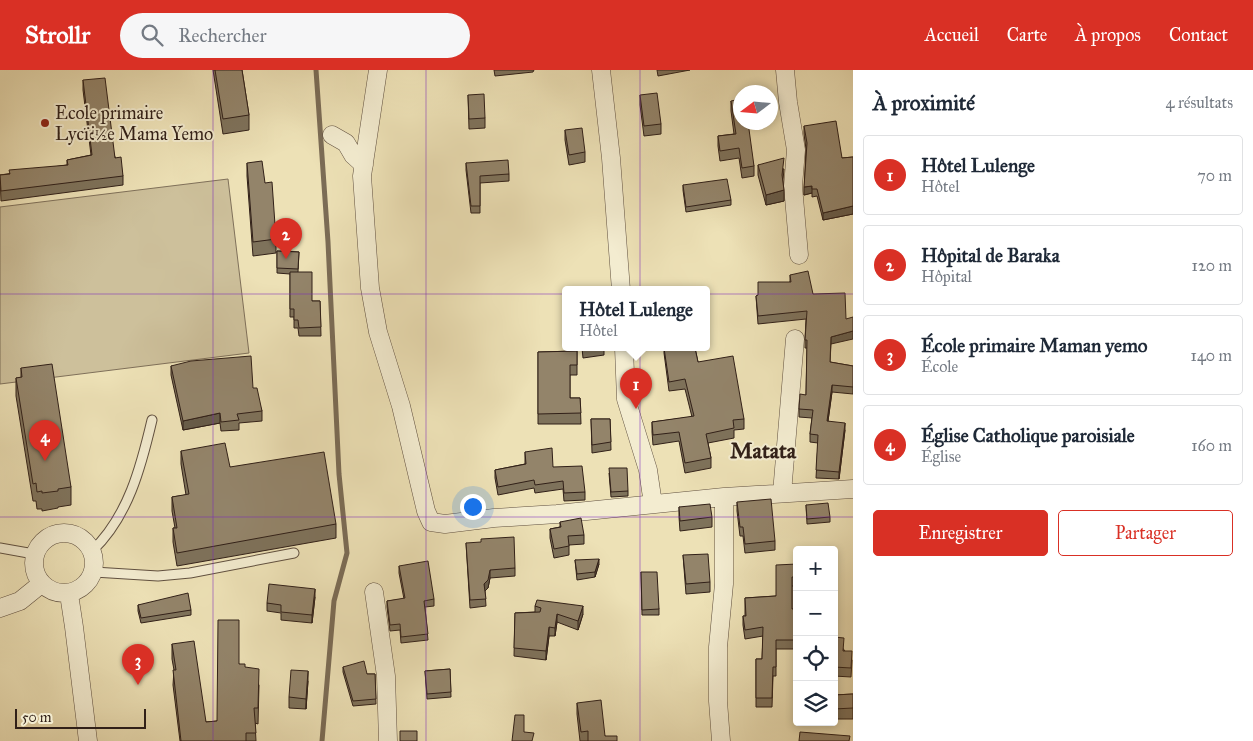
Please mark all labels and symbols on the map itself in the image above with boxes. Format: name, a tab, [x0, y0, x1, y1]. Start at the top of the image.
north arrow	[733, 85, 778, 130]
place label: Ecole primaire Lycï¿½e Mama Yemo	[55, 102, 213, 145]
marker: Ecole primaire Lycï¿½e Mama Yemo	[39, 117, 51, 129]
pin: 2	[270, 218, 302, 259]
pin: 1	[620, 368, 652, 409]
pin: 4	[29, 420, 61, 461]
district label: Matata	[730, 437, 797, 464]
your location	[460, 494, 486, 520]
pin: 3	[122, 644, 154, 685]
scale bar	[15, 706, 146, 729]

